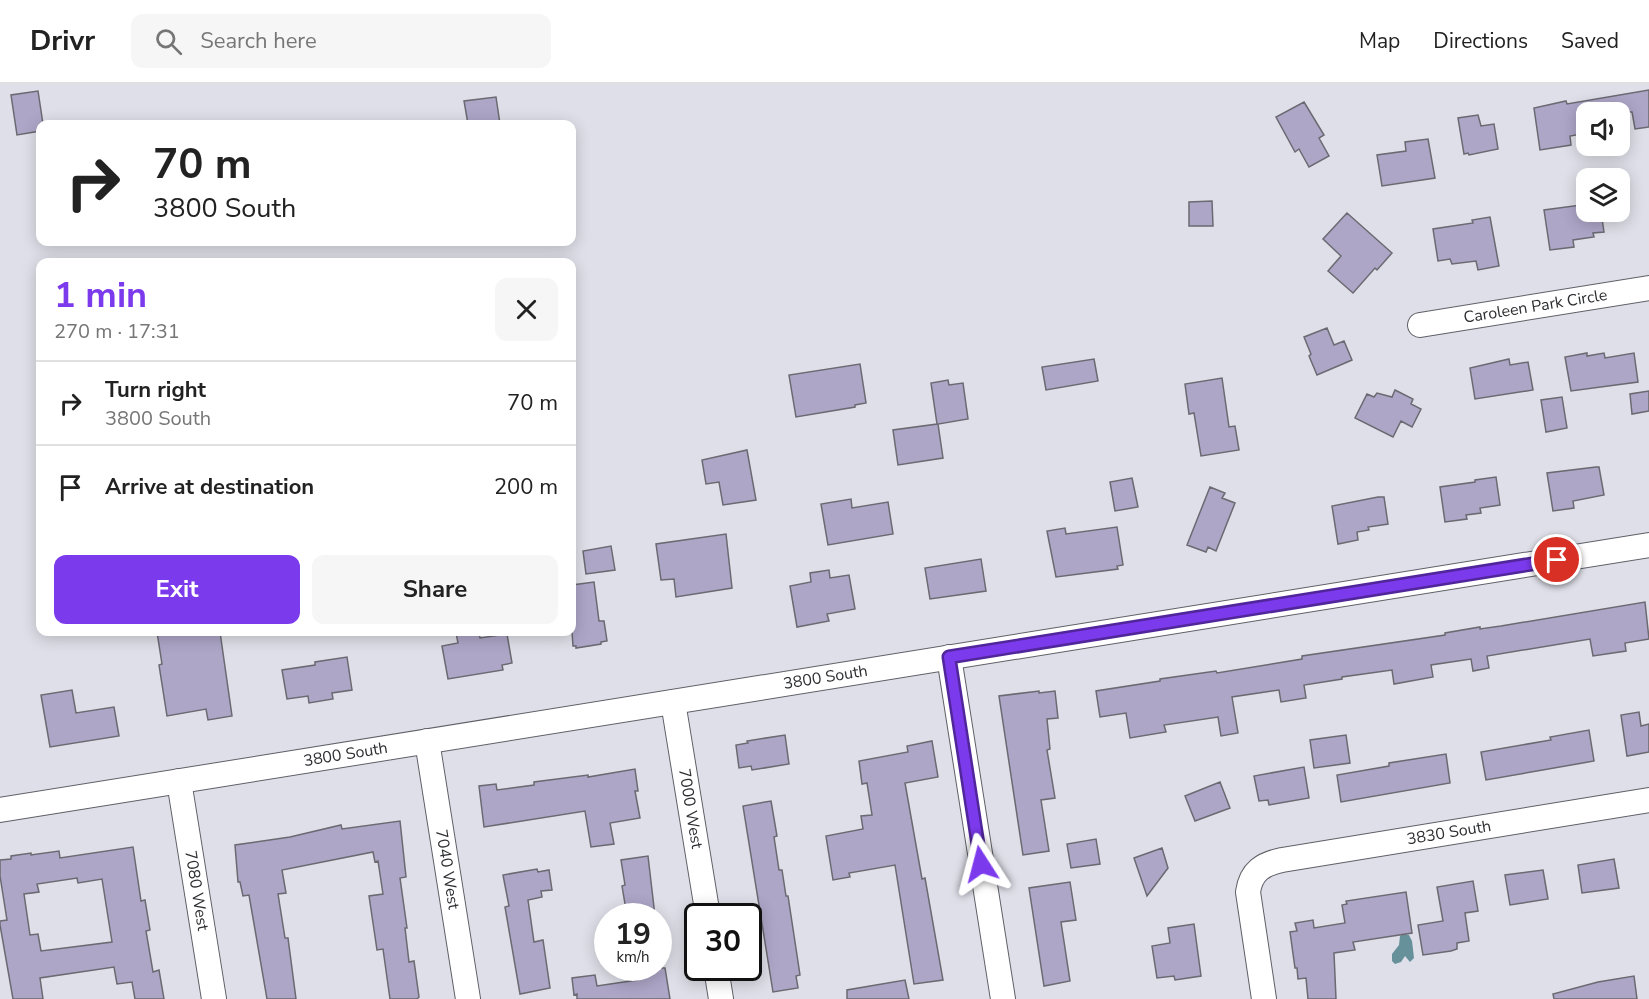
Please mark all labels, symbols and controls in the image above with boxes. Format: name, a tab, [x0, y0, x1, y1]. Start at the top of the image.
search box	[131, 14, 551, 68]
text: Drivr	[30, 22, 95, 60]
icon: search	[152, 25, 185, 58]
text: Search here	[200, 26, 317, 56]
text: Map	[1359, 27, 1400, 55]
text: Directions	[1433, 27, 1528, 55]
text: Saved	[1561, 27, 1619, 55]
map controls	[1576, 102, 1630, 222]
button: sound	[1576, 102, 1630, 156]
text: 70 m	[153, 136, 252, 193]
icon: right	[54, 144, 132, 222]
button: layers	[1576, 168, 1630, 222]
text: 3800 South	[153, 190, 296, 227]
text: 1 min	[54, 271, 147, 320]
button: close	[495, 278, 558, 341]
street label: Caroleen Park Circle	[1462, 284, 1609, 329]
text: 270 m · 17:31	[54, 318, 180, 345]
text: Turn right	[105, 375, 206, 405]
icon: right	[54, 387, 87, 420]
text: 70 m	[507, 388, 558, 418]
text: 3800 South	[105, 405, 211, 432]
icon: arrive	[54, 471, 87, 504]
text: Arrive at destination	[105, 472, 314, 502]
text: 200 m	[494, 472, 558, 502]
pin	[1531, 534, 1582, 585]
icon: arrive	[1540, 543, 1573, 576]
button: Exit	[54, 555, 300, 624]
button: Share	[312, 555, 558, 624]
street label: 3800 South	[782, 660, 869, 695]
street label: 3800 South	[302, 737, 389, 772]
street label: 7000 West	[673, 767, 708, 851]
street label: 3830 South	[1405, 815, 1493, 850]
street label: 7040 West	[430, 828, 465, 911]
position arrow	[949, 832, 1013, 896]
street label: 7080 West	[179, 849, 214, 933]
speed limit sign: 30	[684, 903, 762, 981]
text: 19	[615, 914, 651, 955]
text: km/h	[616, 947, 650, 967]

